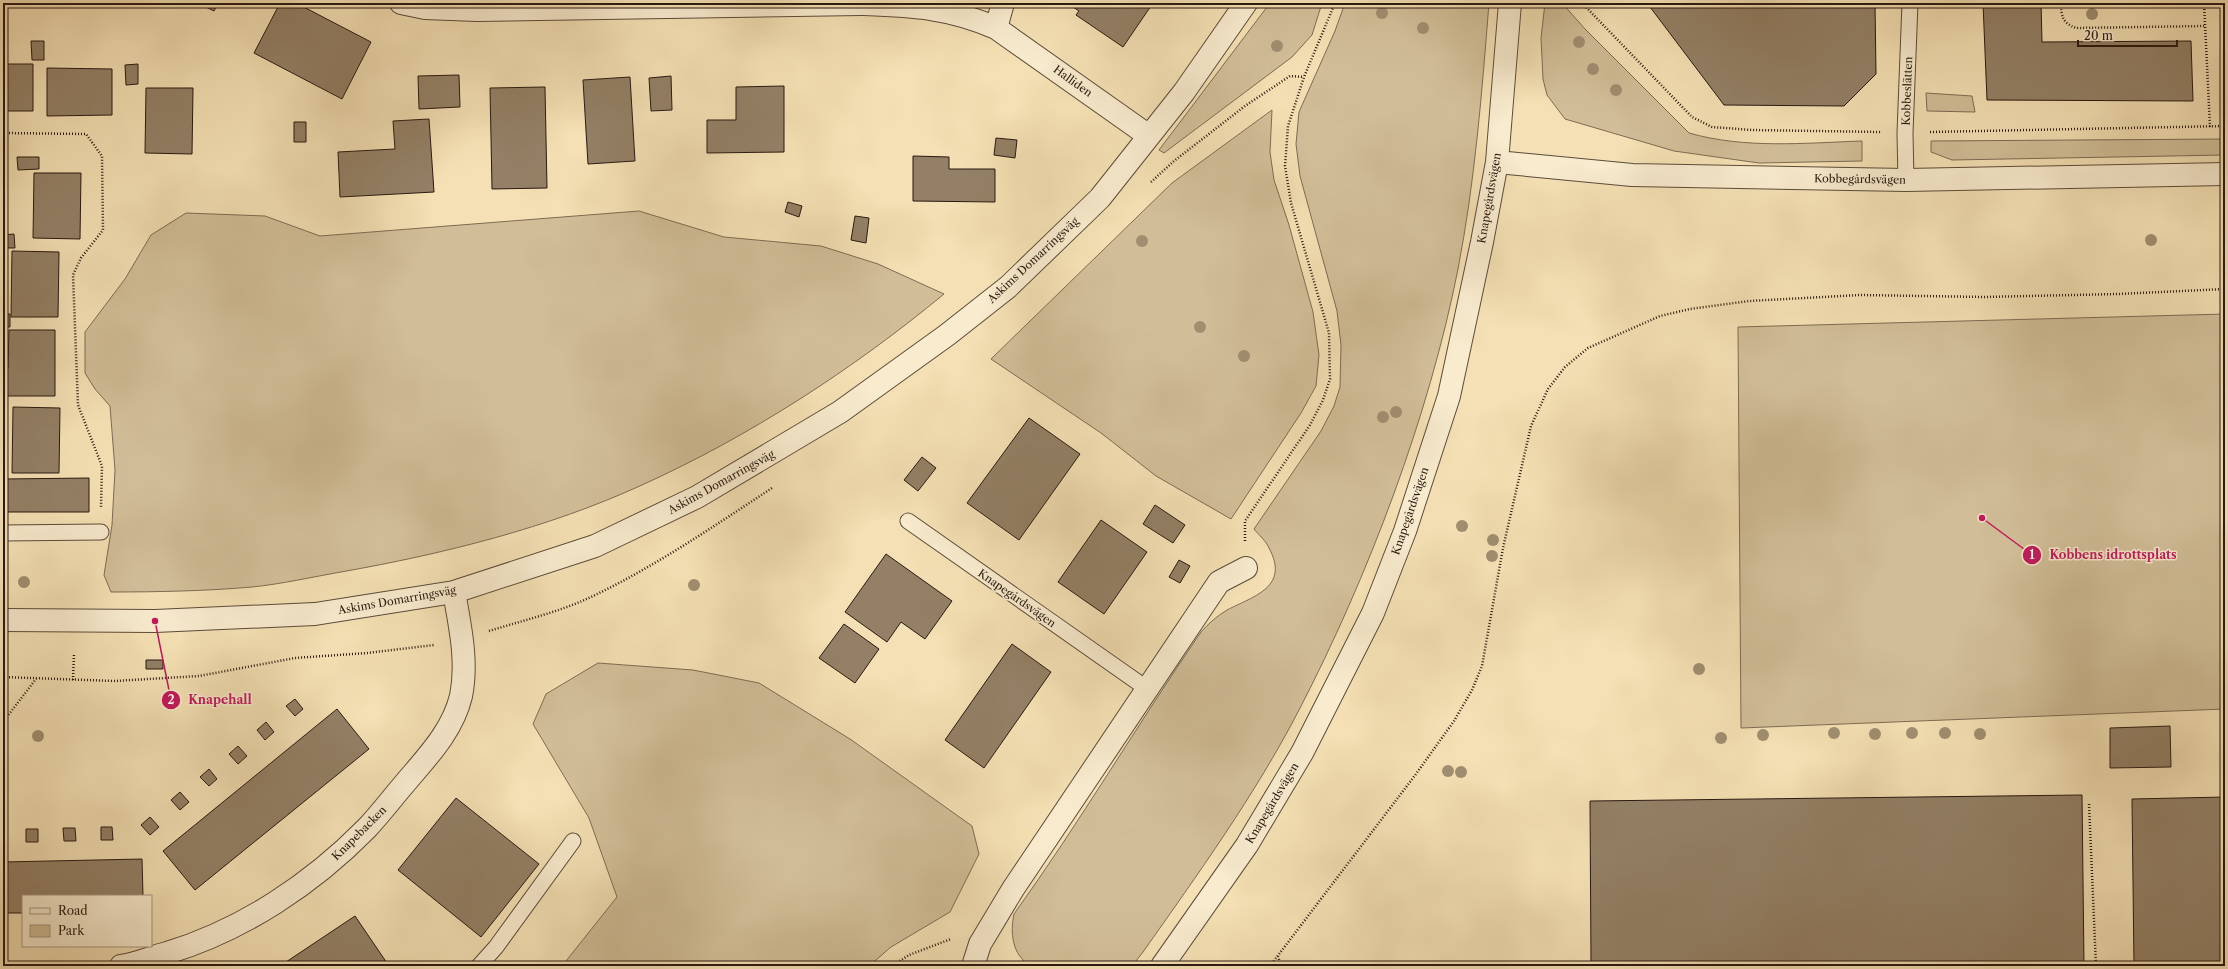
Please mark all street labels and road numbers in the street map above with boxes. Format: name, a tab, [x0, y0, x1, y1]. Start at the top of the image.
street label: Kobbeslätten	[1899, 56, 1915, 126]
street label: Halliden	[1051, 62, 1095, 100]
street label: Knapegårdsvägen	[1474, 151, 1504, 244]
street label: Kobbegårdsvägen	[1814, 171, 1906, 187]
street label: Askims Domarringsväg	[984, 214, 1082, 307]
street label: Askims Domarringsväg	[664, 447, 777, 518]
street label: Knapegårdsvägen	[1388, 465, 1432, 557]
street label: Knapegårdsvägen	[975, 566, 1059, 630]
street label: Askims Domarringsväg	[336, 583, 457, 617]
street label: Knapegårdsvägen	[1242, 760, 1302, 846]
street label: Knapebacken	[329, 803, 389, 863]

